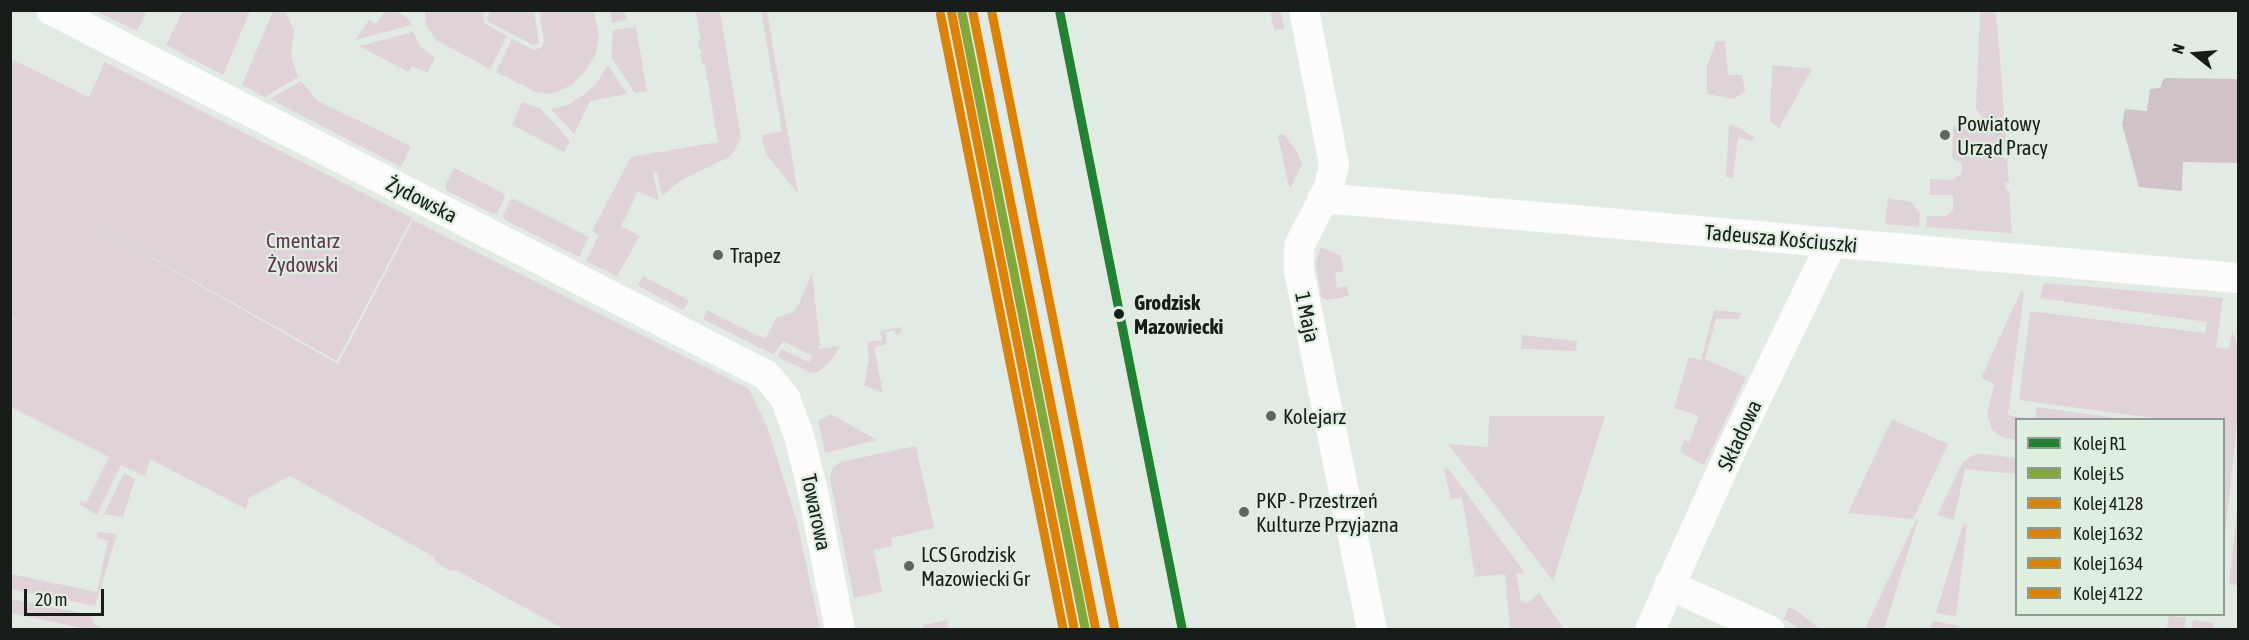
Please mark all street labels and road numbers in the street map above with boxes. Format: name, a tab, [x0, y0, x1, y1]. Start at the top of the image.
street label: Żydowska	[382, 170, 462, 228]
street label: Tadeusza Kościuszki	[1704, 219, 1858, 257]
street label: 1 Maja	[1290, 289, 1326, 345]
street label: Składowa	[1712, 396, 1766, 474]
street label: Towarowa	[797, 471, 837, 553]

